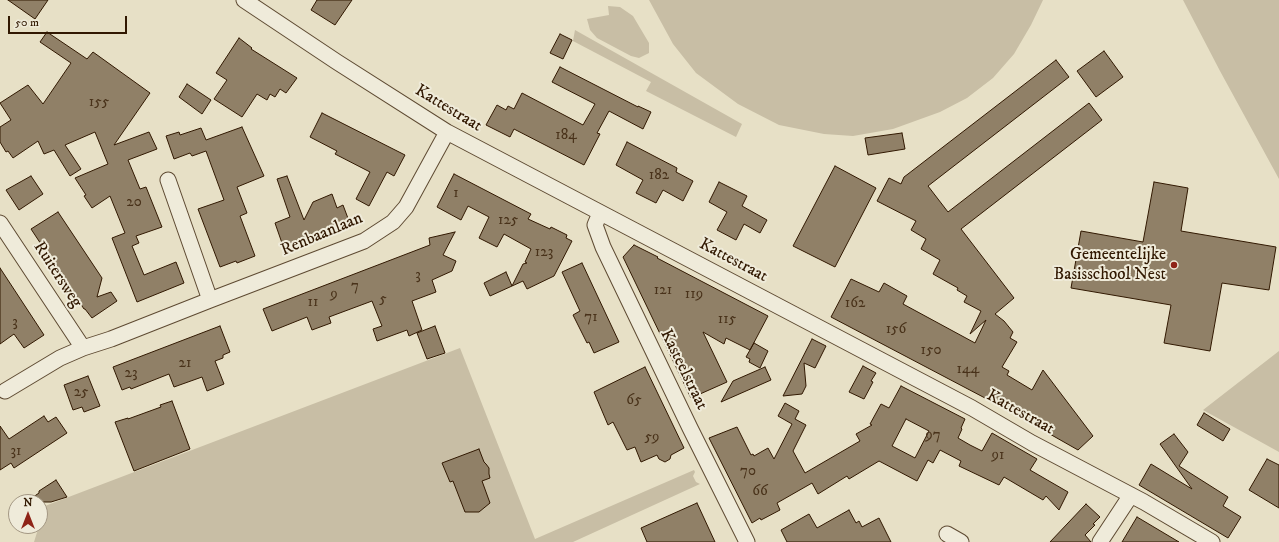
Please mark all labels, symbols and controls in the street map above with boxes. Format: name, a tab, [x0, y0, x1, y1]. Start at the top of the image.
scale bar	[10, 8, 129, 34]
text: 50 m	[15, 15, 39, 30]
street label: Kattestraat	[411, 81, 485, 137]
house number: 155	[89, 94, 109, 112]
house number: 184	[555, 127, 577, 145]
house number: 182	[649, 167, 669, 185]
house number: 1	[453, 185, 459, 203]
house number: 20	[126, 194, 142, 212]
street label: Renbaanlaan	[278, 209, 366, 261]
house number: 125	[498, 212, 518, 230]
street label: Kattestraat	[695, 235, 771, 287]
street label: Ruitersweg	[28, 238, 86, 312]
house number: 123	[535, 244, 553, 262]
place label: Gemeentelijke Basisschool Nest	[1053, 245, 1166, 285]
marker: Gemeentelijke Basisschool Nest	[1169, 260, 1179, 270]
house number: 3	[415, 267, 421, 285]
house number: 7	[351, 278, 359, 296]
house number: 121	[654, 282, 672, 300]
house number: 9	[330, 286, 338, 304]
house number: 119	[685, 286, 703, 304]
house number: 5	[379, 291, 387, 309]
house number: 11	[307, 294, 319, 312]
house number: 162	[845, 295, 865, 313]
house number: 71	[584, 309, 598, 327]
house number: 115	[718, 311, 736, 329]
house number: 3	[12, 314, 18, 332]
house number: 156	[886, 321, 906, 339]
street label: Kasteelstraat	[655, 327, 711, 413]
house number: 150	[921, 342, 941, 360]
house number: 21	[179, 355, 191, 373]
house number: 144	[957, 361, 979, 379]
house number: 23	[125, 365, 137, 383]
house number: 25	[74, 384, 88, 402]
street label: Kattestraat	[983, 386, 1057, 440]
house number: 65	[626, 392, 642, 410]
house number: 97	[925, 427, 941, 445]
house number: 59	[645, 429, 659, 447]
house number: 31	[10, 443, 22, 461]
house number: 91	[992, 447, 1004, 465]
house number: 70	[740, 463, 756, 481]
house number: 66	[752, 483, 768, 501]
north arrow	[8, 494, 48, 534]
text: N	[23, 496, 33, 510]

